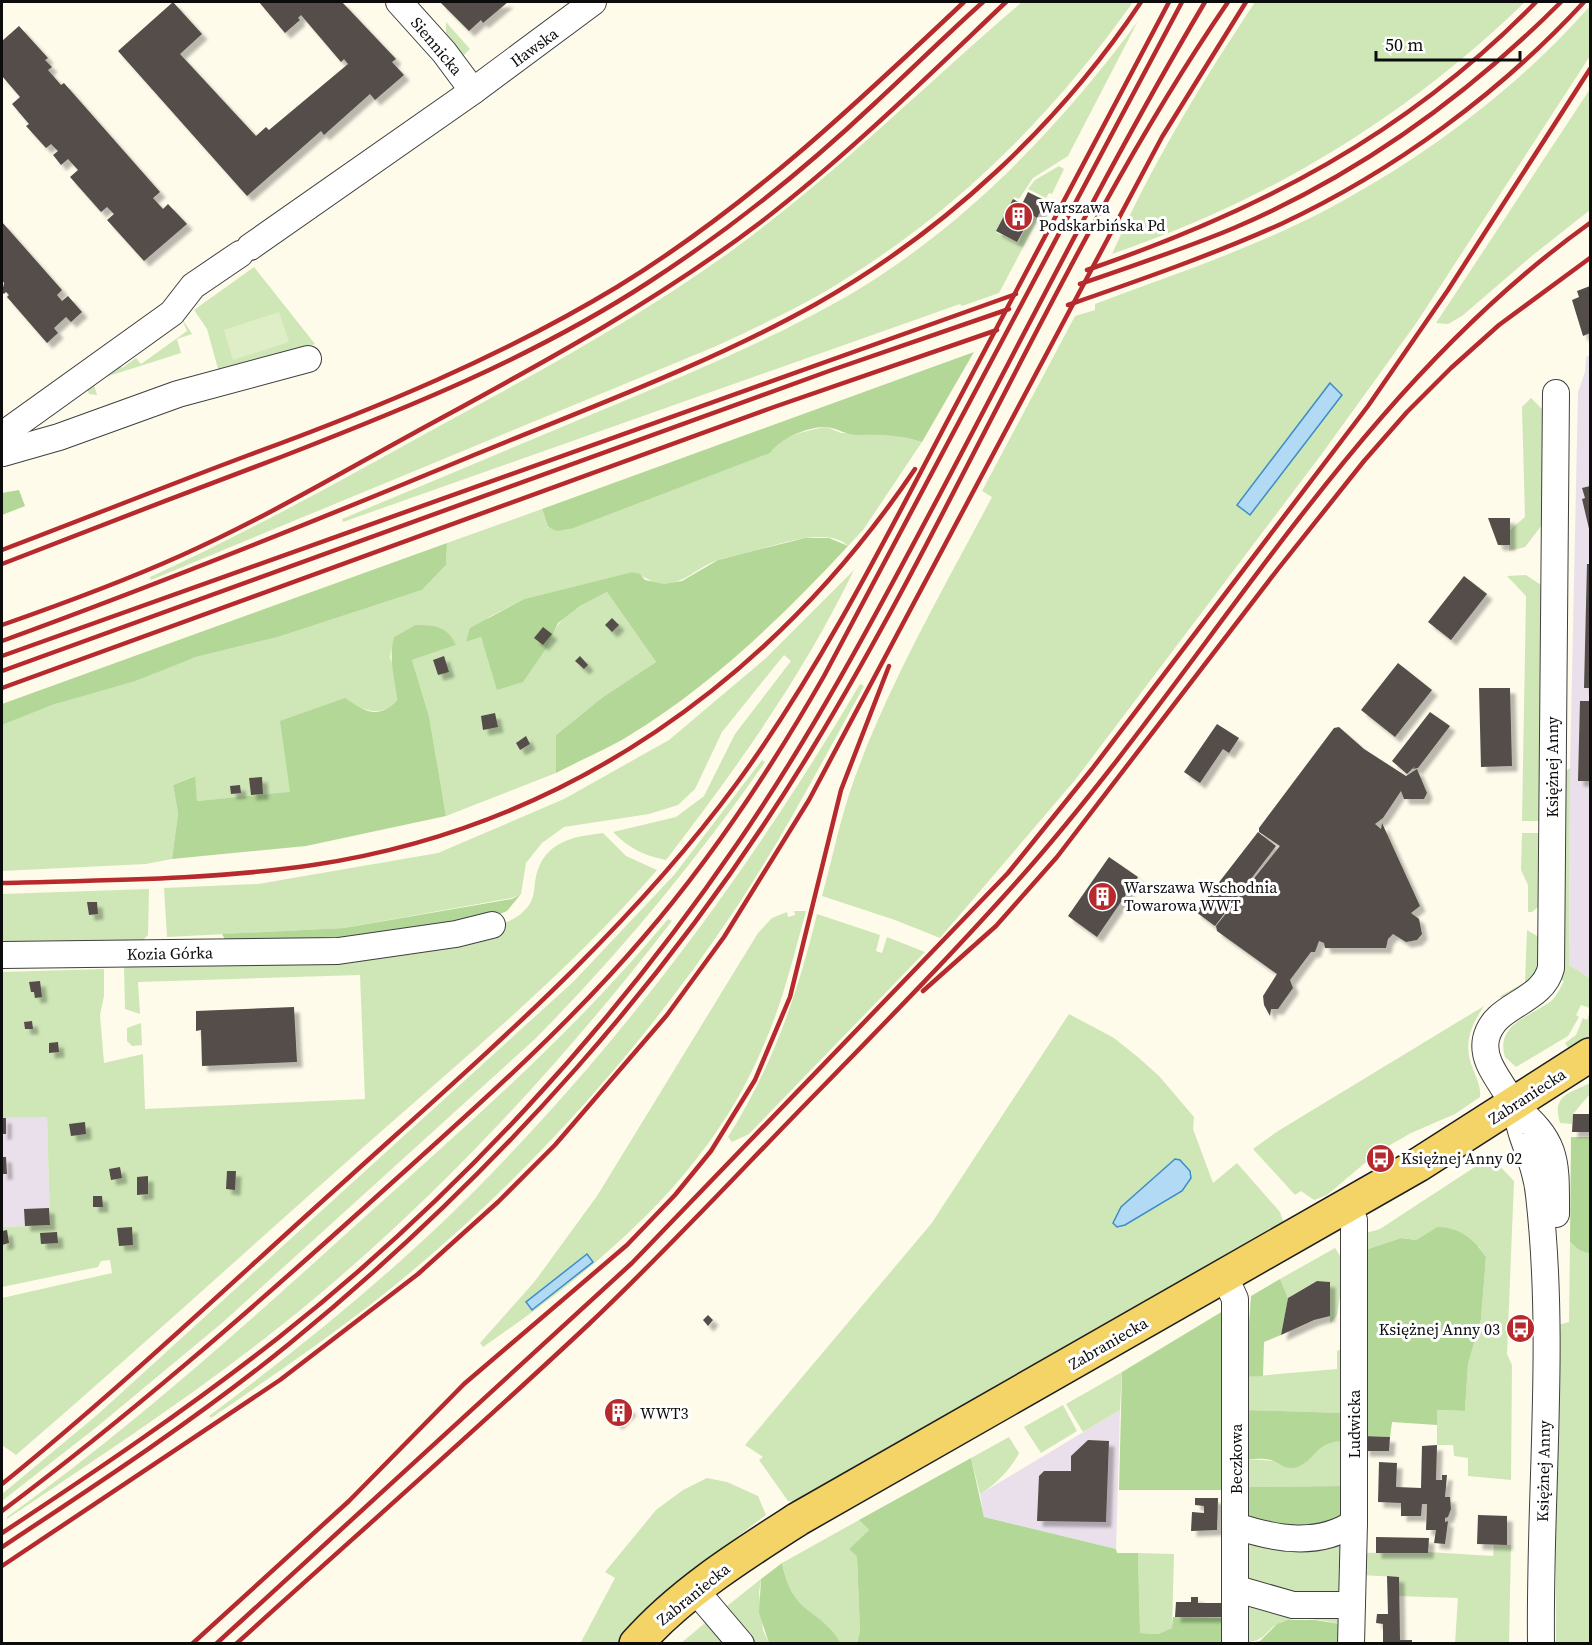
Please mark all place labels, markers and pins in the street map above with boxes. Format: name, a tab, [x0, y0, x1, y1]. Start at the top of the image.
place label: Warszawa Podskarbińska Pd	[1039, 196, 1165, 236]
building icon: Warszawa Podskarbińska Pd	[1002, 200, 1034, 232]
place label: Warszawa Wschodnia Towarowa WWT	[1124, 876, 1278, 916]
building icon: Warszawa Wschodnia Towarowa WWT	[1087, 880, 1119, 912]
bus stop icon: Księżnej Anny 02	[1364, 1142, 1396, 1174]
place label: Księżnej Anny 02	[1401, 1147, 1522, 1169]
bus stop icon: Księżnej Anny 03	[1505, 1313, 1537, 1345]
place label: Księżnej Anny 03	[1379, 1318, 1500, 1340]
building icon: WWT3	[603, 1397, 635, 1429]
place label: WWT3	[640, 1402, 688, 1424]

